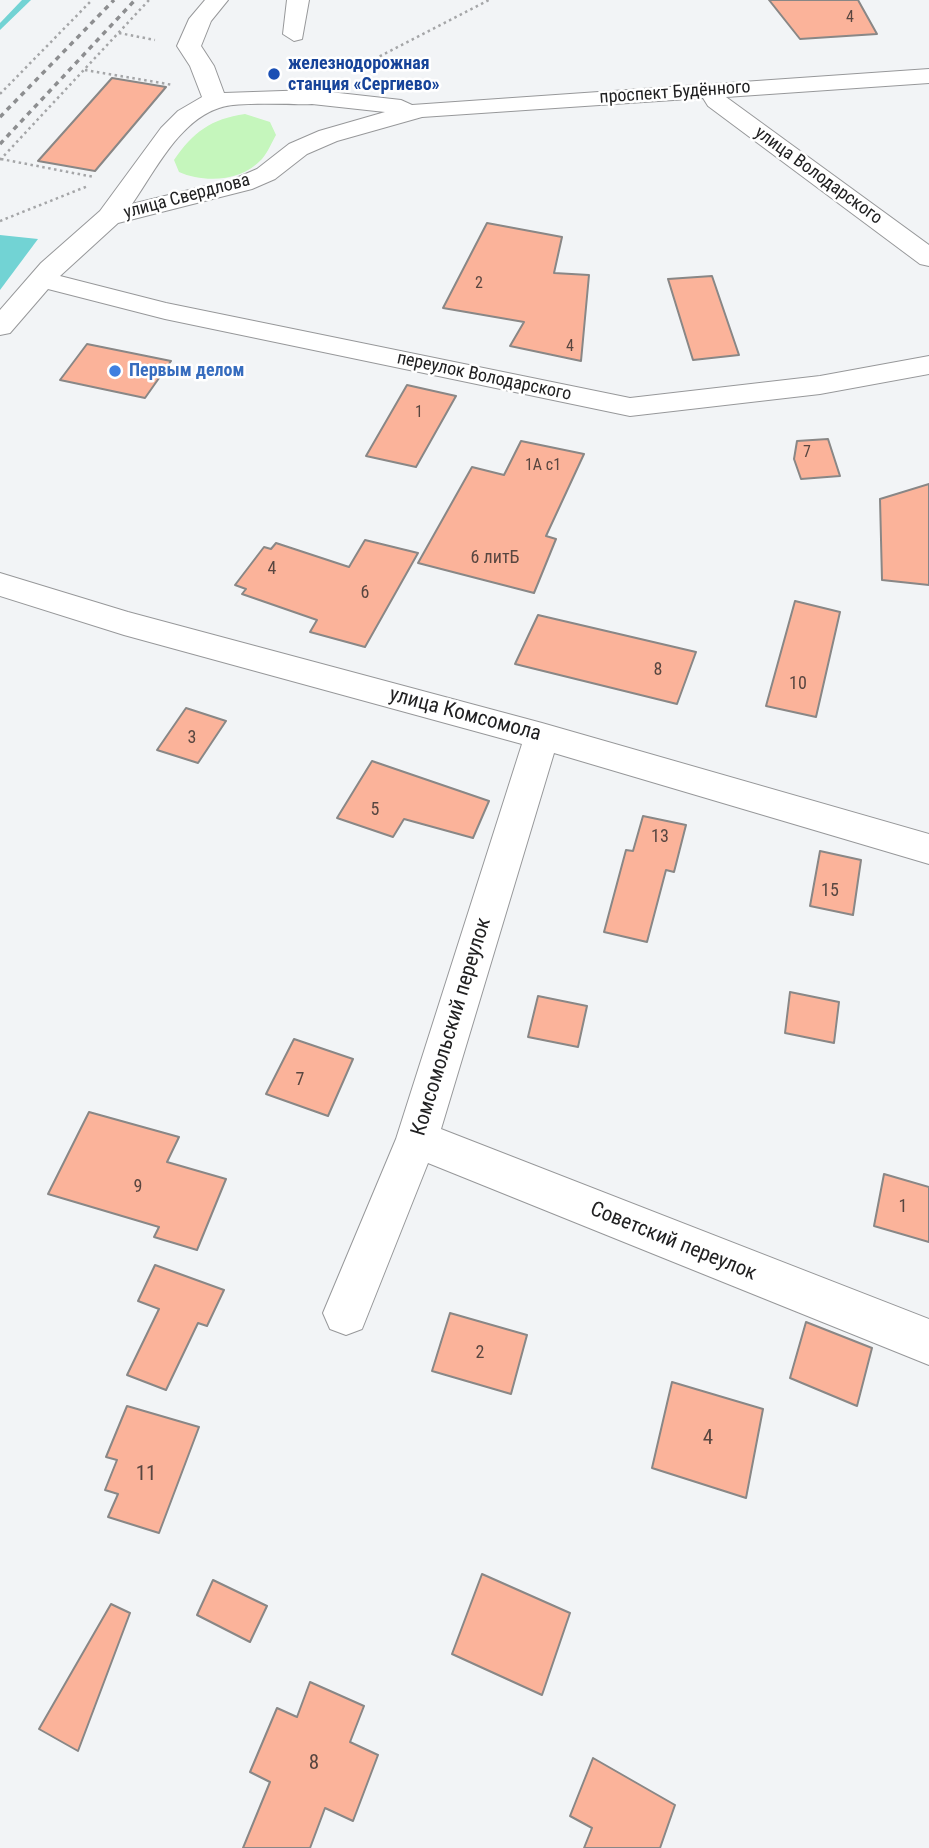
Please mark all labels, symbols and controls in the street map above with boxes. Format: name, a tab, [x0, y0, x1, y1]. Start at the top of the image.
house number: 4	[846, 8, 854, 28]
place label: железнодорожная станция «Сергиево»	[288, 53, 440, 96]
marker: железнодорожная станция «Сергиево»	[266, 66, 282, 82]
street label: проспект Будённого	[599, 77, 751, 109]
street label: улица Володарского	[750, 122, 886, 230]
street label: улица Свердлова	[122, 170, 252, 224]
house number: 2	[475, 274, 483, 294]
house number: 4	[566, 337, 574, 357]
street label: переулок Володарского	[395, 348, 573, 406]
place label: Первым делом	[129, 360, 244, 382]
marker: Первым делом	[107, 363, 123, 379]
house number: 1	[415, 403, 423, 423]
house number: 7	[803, 443, 811, 463]
house number: 1А с1	[525, 456, 561, 476]
house number: 6 литБ	[471, 547, 519, 569]
house number: 4	[268, 558, 276, 580]
house number: 6	[361, 582, 369, 604]
house number: 8	[654, 659, 662, 681]
house number: 10	[789, 673, 807, 695]
street label: улица Комсомола	[386, 683, 544, 747]
house number: 3	[188, 727, 196, 749]
house number: 5	[371, 799, 379, 821]
house number: 13	[651, 826, 669, 848]
house number: 15	[821, 880, 839, 902]
street label: Комсомольский переулок	[407, 915, 497, 1139]
house number: 7	[296, 1069, 304, 1091]
house number: 9	[134, 1176, 142, 1198]
house number: 1	[899, 1196, 907, 1218]
street label: Советский переулок	[586, 1197, 760, 1287]
house number: 2	[476, 1342, 484, 1364]
house number: 4	[703, 1426, 713, 1452]
house number: 11	[136, 1462, 156, 1488]
house number: 8	[309, 1751, 319, 1777]

